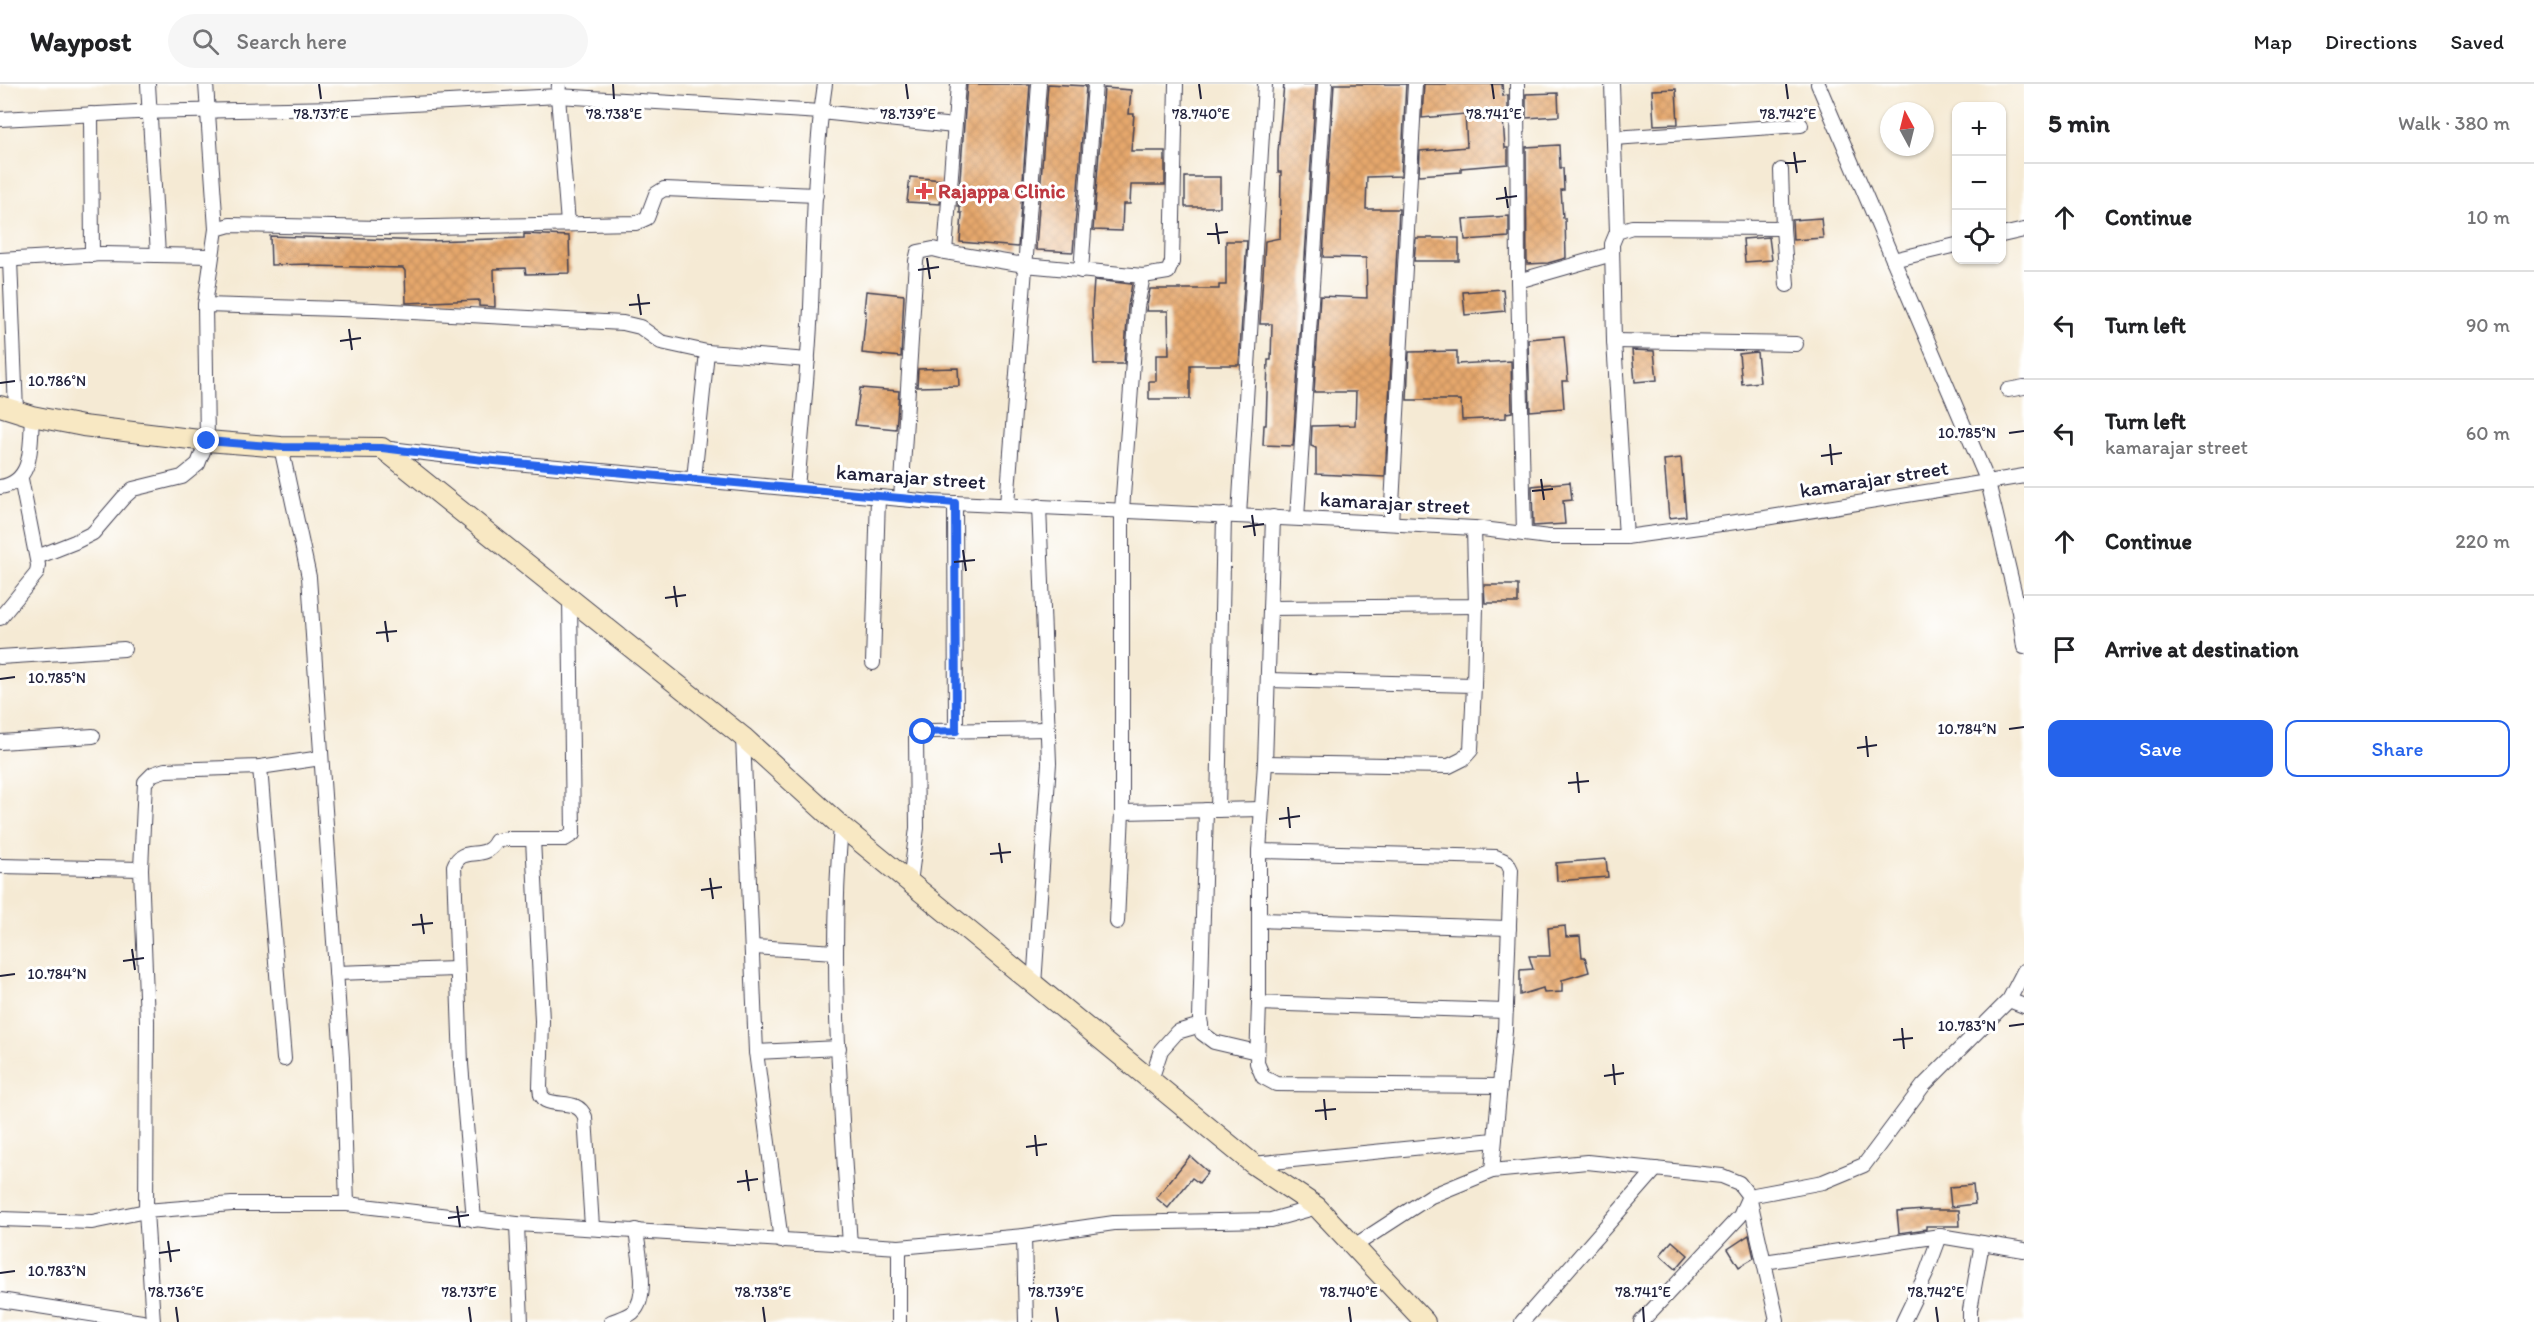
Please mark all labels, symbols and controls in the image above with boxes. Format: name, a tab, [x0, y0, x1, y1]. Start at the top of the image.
search box	[168, 14, 588, 68]
text: Waypost	[30, 24, 132, 58]
icon: search	[189, 25, 222, 58]
text: Search here	[237, 28, 347, 55]
text: Map	[2254, 29, 2292, 54]
text: Directions	[2325, 29, 2417, 54]
text: Saved	[2450, 29, 2504, 54]
north arrow	[1880, 102, 1934, 156]
map controls	[1952, 102, 2006, 264]
button: +	[1952, 102, 2006, 156]
text: 78.737°E	[293, 105, 349, 123]
text: 78.738°E	[586, 105, 642, 123]
text: 78.739°E	[880, 105, 936, 123]
text: 78.740°E	[1172, 105, 1230, 123]
text: 78.741°E	[1466, 105, 1522, 123]
text: 78.742°E	[1760, 105, 1816, 123]
text: 5 min	[2048, 107, 2110, 139]
text: Walk · 380 m	[2398, 111, 2510, 135]
button: −	[1952, 156, 2006, 210]
place label: Rajappa Clinic	[938, 178, 1066, 204]
marker: Rajappa Clinic	[915, 182, 933, 200]
icon: ahead	[2048, 201, 2081, 234]
text: Continue	[2105, 204, 2192, 231]
text: 10 m	[2467, 205, 2510, 229]
button: locate	[1952, 210, 2006, 264]
icon: left	[2048, 309, 2081, 342]
text: Turn left	[2105, 312, 2186, 339]
text: 90 m	[2466, 313, 2510, 337]
text: 10.786°N	[28, 372, 86, 390]
text: Turn left	[2105, 408, 2186, 435]
icon: left	[2048, 417, 2081, 450]
text: 60 m	[2466, 421, 2510, 445]
text: 10.785°N	[1938, 424, 1996, 442]
route end	[193, 427, 219, 453]
text: kamarajar street	[2105, 435, 2248, 459]
street label: kamarajar street	[1798, 454, 1950, 503]
street label: kamarajar street	[835, 459, 987, 494]
street label: kamarajar street	[1319, 486, 1471, 519]
icon: ahead	[2048, 525, 2081, 558]
text: Continue	[2105, 528, 2192, 555]
text: 220 m	[2455, 529, 2510, 553]
icon: arrive	[2048, 633, 2081, 666]
text: Arrive at destination	[2105, 636, 2299, 663]
text: 10.785°N	[28, 669, 86, 687]
route start	[909, 718, 935, 744]
text: 10.784°N	[1937, 720, 1997, 738]
button: Save	[2048, 720, 2273, 777]
button: Share	[2285, 720, 2510, 777]
text: 10.784°N	[27, 965, 87, 983]
text: 10.783°N	[1938, 1017, 1996, 1035]
text: 10.783°N	[28, 1262, 86, 1280]
text: 78.736°E	[148, 1283, 204, 1301]
text: 78.737°E	[441, 1283, 497, 1301]
text: 78.738°E	[735, 1283, 791, 1301]
text: 78.739°E	[1028, 1283, 1084, 1301]
text: 78.740°E	[1320, 1283, 1378, 1301]
text: 78.741°E	[1615, 1283, 1671, 1301]
text: 78.742°E	[1908, 1283, 1964, 1301]

